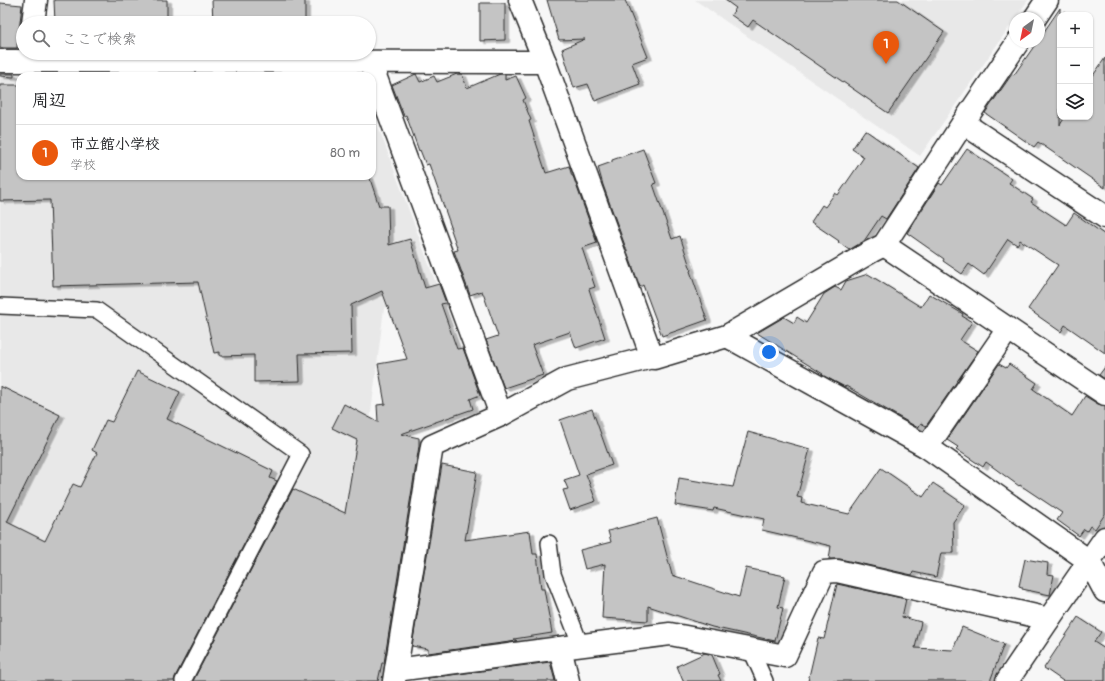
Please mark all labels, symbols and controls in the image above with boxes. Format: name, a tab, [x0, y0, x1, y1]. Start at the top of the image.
north arrow	[1009, 12, 1045, 48]
map controls	[1057, 12, 1093, 120]
button: +	[1057, 12, 1093, 48]
search box	[16, 16, 376, 60]
icon: search	[30, 27, 52, 49]
text: ここで検索	[62, 30, 137, 49]
pin: 1	[873, 31, 899, 64]
button: −	[1057, 48, 1093, 84]
button: layers	[1057, 84, 1093, 120]
text: 周辺	[32, 90, 66, 111]
text: 市立館小学校	[70, 135, 160, 154]
text: 1	[42, 145, 48, 161]
text: 80 m	[330, 145, 360, 161]
text: 学校	[70, 157, 96, 173]
your location	[759, 342, 779, 362]

